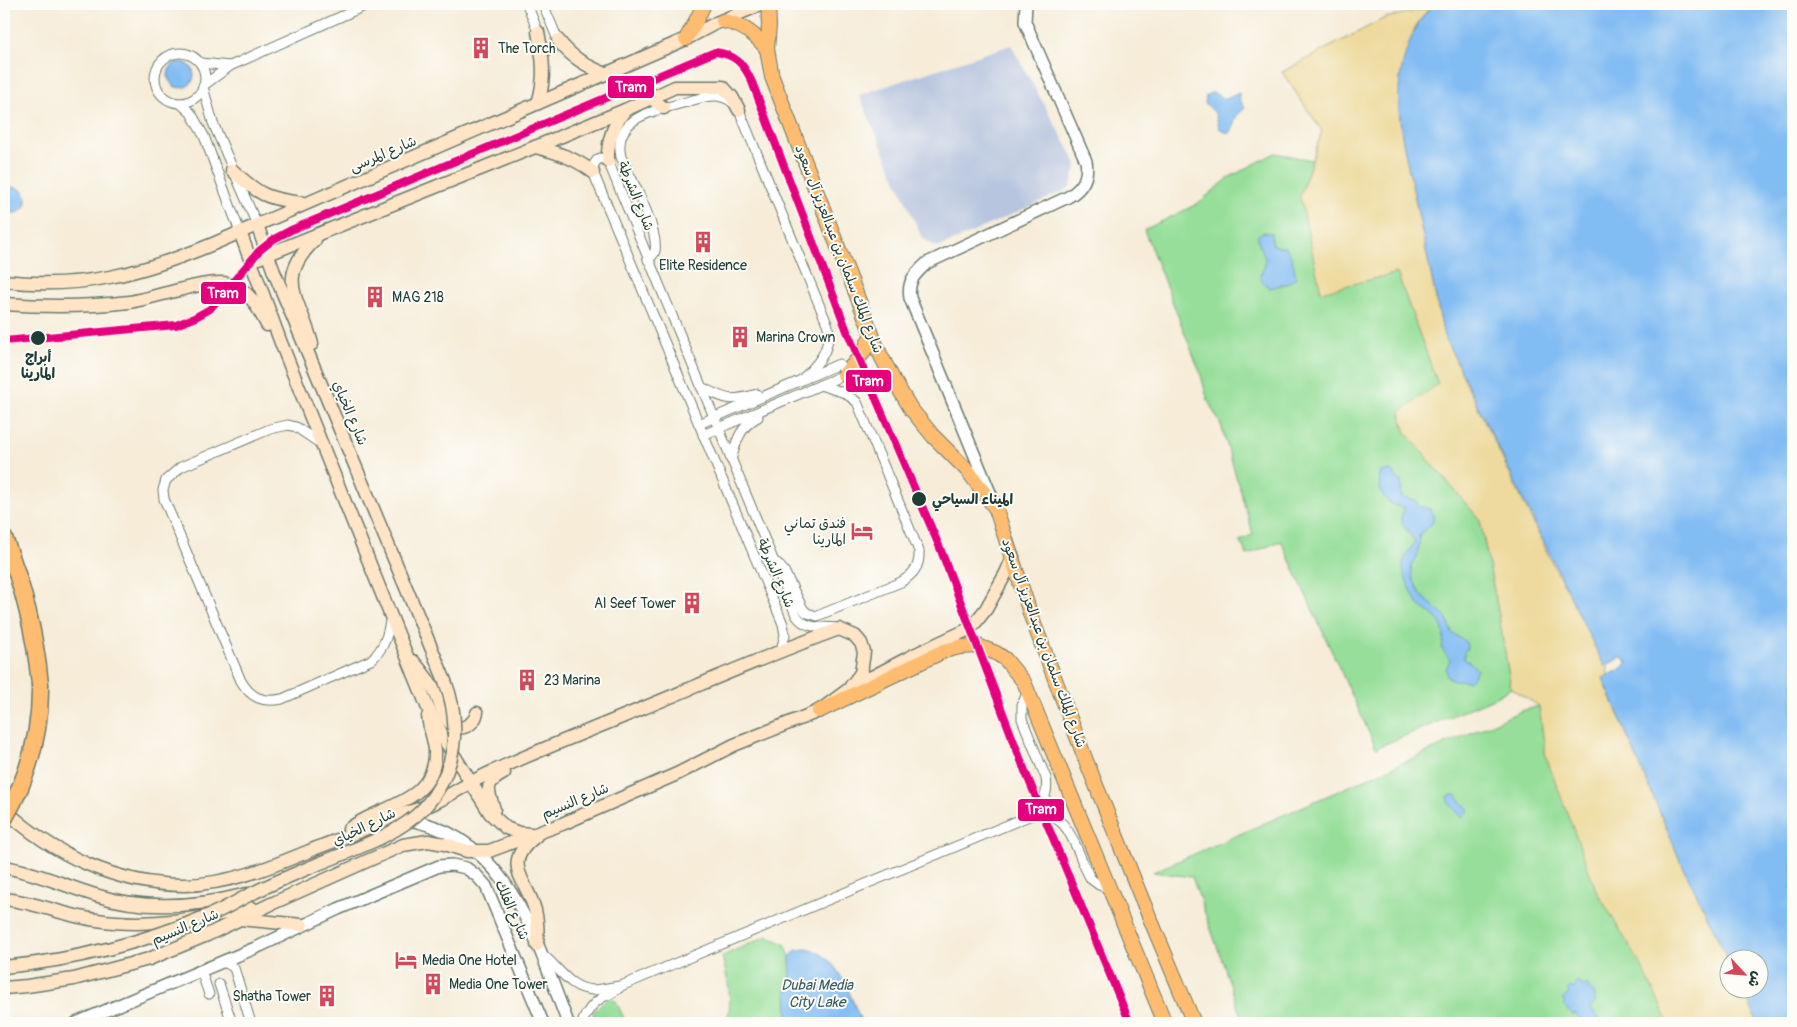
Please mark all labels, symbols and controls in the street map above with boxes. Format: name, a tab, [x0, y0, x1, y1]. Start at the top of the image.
building icon: The Torch	[468, 35, 494, 61]
place label: The Torch	[498, 40, 556, 57]
line badge: Tram	[607, 75, 655, 99]
text: Tram	[614, 79, 647, 96]
street label: شارع المرسى	[347, 132, 419, 177]
street label: شارع الملك سلمان بن عبدالعزيز آل سعود	[790, 142, 887, 356]
street label: شارع الشرطة	[613, 159, 658, 234]
building icon: Elite Residence	[690, 229, 716, 255]
place label: Elite Residence	[659, 257, 747, 274]
line badge: Tram	[200, 281, 247, 305]
building icon: MAG 218	[362, 284, 388, 310]
text: Tram	[206, 285, 239, 302]
place label: MAG 218	[392, 289, 444, 306]
building icon: Marina Crown	[727, 324, 753, 350]
marker: أبراج المارينا	[29, 329, 47, 347]
place label: Marina Crown	[756, 329, 836, 346]
place label: أبراج المارينا	[21, 348, 56, 382]
line badge: Tram	[845, 369, 892, 393]
text: Tram	[851, 373, 884, 390]
street label: شارع الخياي	[327, 378, 371, 449]
marker: الميناء السياحي	[910, 490, 928, 508]
place label: الميناء السياحي	[932, 491, 1013, 512]
place label: فندق تماني المارينا	[784, 515, 846, 548]
hotel icon: فندق تماني المارينا	[849, 518, 875, 544]
street label: شارع الشرطة	[753, 536, 798, 611]
street label: شارع الملك سلمان بن عبدالعزيز آل سعود	[997, 536, 1090, 750]
building icon: Al Seef Tower	[679, 590, 705, 616]
place label: Al Seef Tower	[594, 595, 676, 612]
building icon: 23 Marina	[514, 667, 540, 693]
place label: 23 Marina	[544, 672, 601, 689]
street label: شارع النسيم	[539, 779, 612, 825]
line badge: Tram	[1017, 798, 1065, 822]
text: Tram	[1024, 801, 1057, 818]
street label: شارع الخياي	[329, 804, 399, 851]
street label: شارع الفلك	[490, 877, 533, 943]
street label: شارع النسيم	[149, 905, 222, 951]
hotel icon: Media One Hotel	[393, 947, 419, 973]
north arrow	[1720, 950, 1770, 1000]
place label: Media One Hotel	[422, 952, 517, 969]
text: ش	[1744, 969, 1766, 990]
building icon: Media One Tower	[420, 971, 446, 997]
place label: Media One Tower	[449, 976, 548, 993]
water label: Dubai Media City Lake	[781, 976, 854, 1012]
building icon: Shatha Tower	[314, 983, 340, 1009]
place label: Shatha Tower	[233, 988, 311, 1005]

